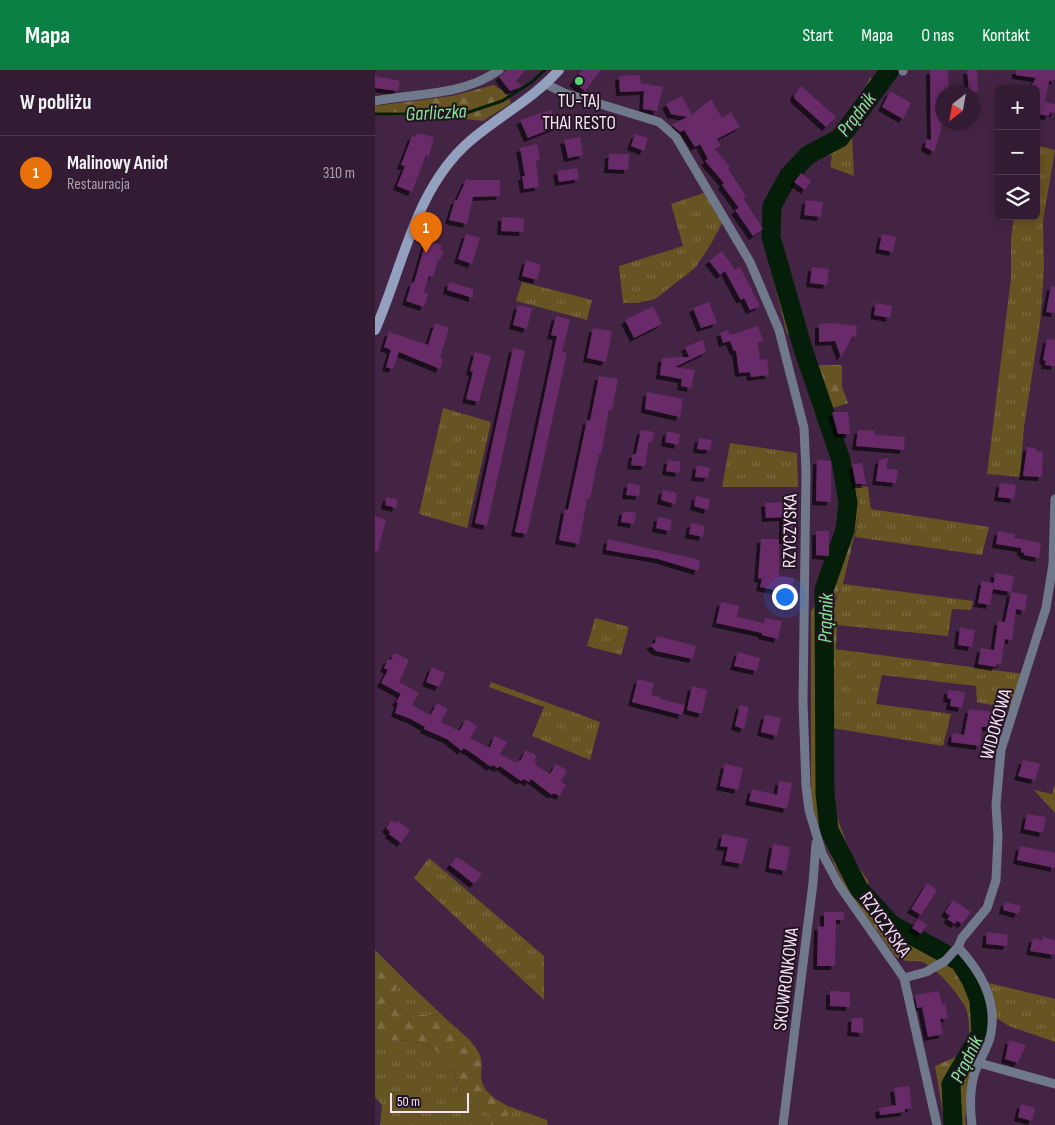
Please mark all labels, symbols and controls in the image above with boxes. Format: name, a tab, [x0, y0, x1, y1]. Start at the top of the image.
text: Mapa	[25, 21, 70, 50]
text: Start	[802, 25, 833, 46]
text: Mapa	[861, 25, 893, 46]
text: O nas	[921, 25, 954, 46]
text: Kontakt	[982, 25, 1030, 46]
marker: TU-TAJ THAI RESTO	[573, 75, 585, 87]
north arrow	[935, 85, 980, 130]
map controls	[995, 85, 1040, 220]
button: +	[995, 85, 1040, 130]
water label: Prądnik	[832, 87, 882, 141]
text: W pobliżu	[20, 90, 91, 115]
place label: TU-TAJ THAI RESTO	[542, 90, 616, 135]
water label: Garliczka	[405, 99, 467, 127]
button: −	[995, 130, 1040, 175]
text: Malinowy Anioł	[67, 152, 168, 175]
text: 1	[33, 164, 39, 183]
text: 310 m	[323, 164, 355, 183]
text: Restauracja	[67, 175, 130, 194]
button: layers	[995, 175, 1040, 220]
pin: 1	[410, 212, 442, 253]
street label: RZYCZYSKA	[778, 493, 803, 568]
your location	[772, 584, 798, 610]
water label: Prądnik	[813, 592, 839, 643]
street label: WIDOKOWA	[975, 686, 1018, 762]
street label: RZYCZYSKA	[854, 888, 916, 963]
street label: SKOWRONKOWA	[769, 926, 804, 1032]
water label: Prądnik	[945, 1032, 989, 1087]
scale bar	[390, 1090, 469, 1113]
text: 50 m	[397, 1093, 420, 1110]

